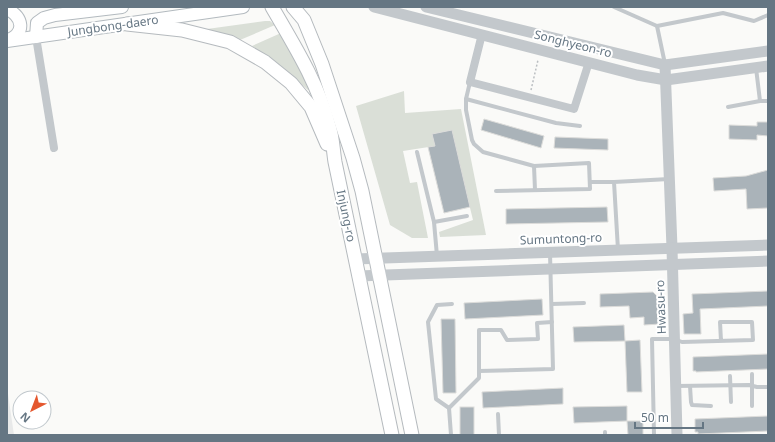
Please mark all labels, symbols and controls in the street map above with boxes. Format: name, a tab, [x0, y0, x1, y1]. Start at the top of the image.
street label: Jungbong-daero	[65, 11, 159, 40]
street label: Songhyeon-ro	[533, 26, 614, 61]
street label: Injung-ro	[333, 188, 360, 243]
street label: Sumuntong-ro	[520, 229, 602, 248]
street label: Hwasu-ro	[651, 280, 670, 334]
north arrow	[12, 390, 52, 430]
scale bar	[635, 404, 703, 430]
text: N	[17, 409, 33, 426]
text: 50 m	[641, 409, 669, 426]

